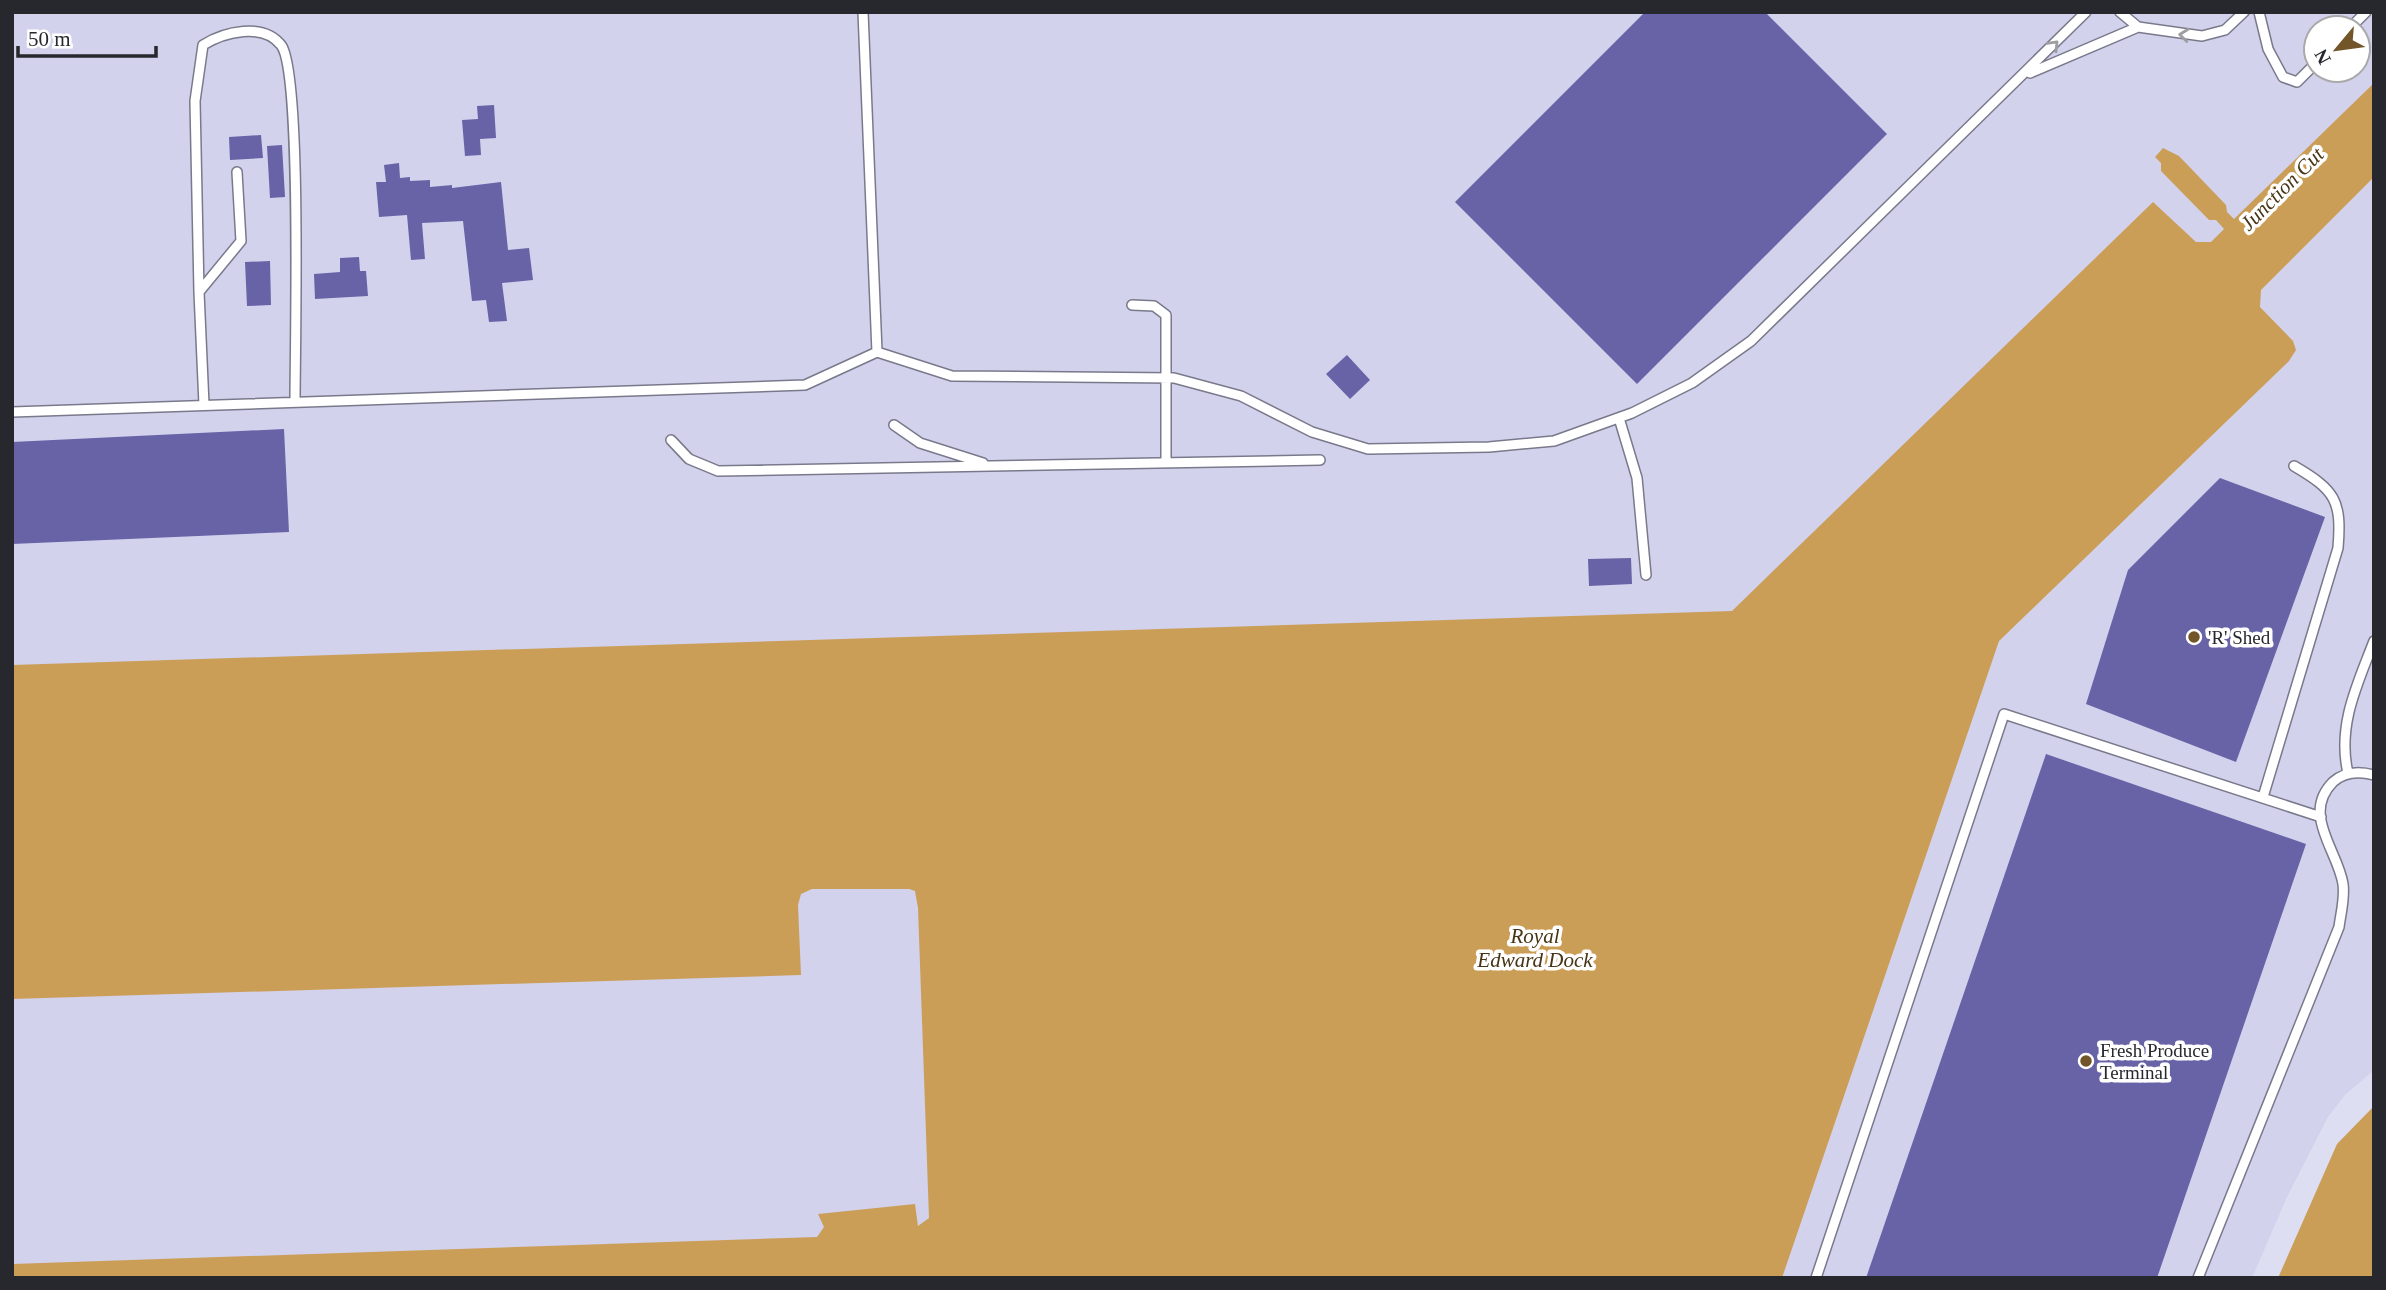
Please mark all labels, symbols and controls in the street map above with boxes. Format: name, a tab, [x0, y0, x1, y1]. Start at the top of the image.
scale bar	[18, 14, 156, 58]
north arrow	[2302, 14, 2372, 84]
text: 50 m	[28, 27, 71, 51]
one-way arrow	[2178, 28, 2189, 43]
one-way arrow	[2046, 41, 2058, 53]
text: N	[2310, 46, 2335, 68]
water label: Junction Cut	[2235, 142, 2329, 236]
place label: 'R' Shed	[2208, 627, 2271, 648]
marker: 'R' Shed	[2186, 629, 2202, 645]
water label: Royal Edward Dock	[1476, 924, 1593, 972]
place label: Fresh Produce Terminal	[2100, 1040, 2209, 1083]
marker: Fresh Produce Terminal	[2078, 1053, 2094, 1069]

